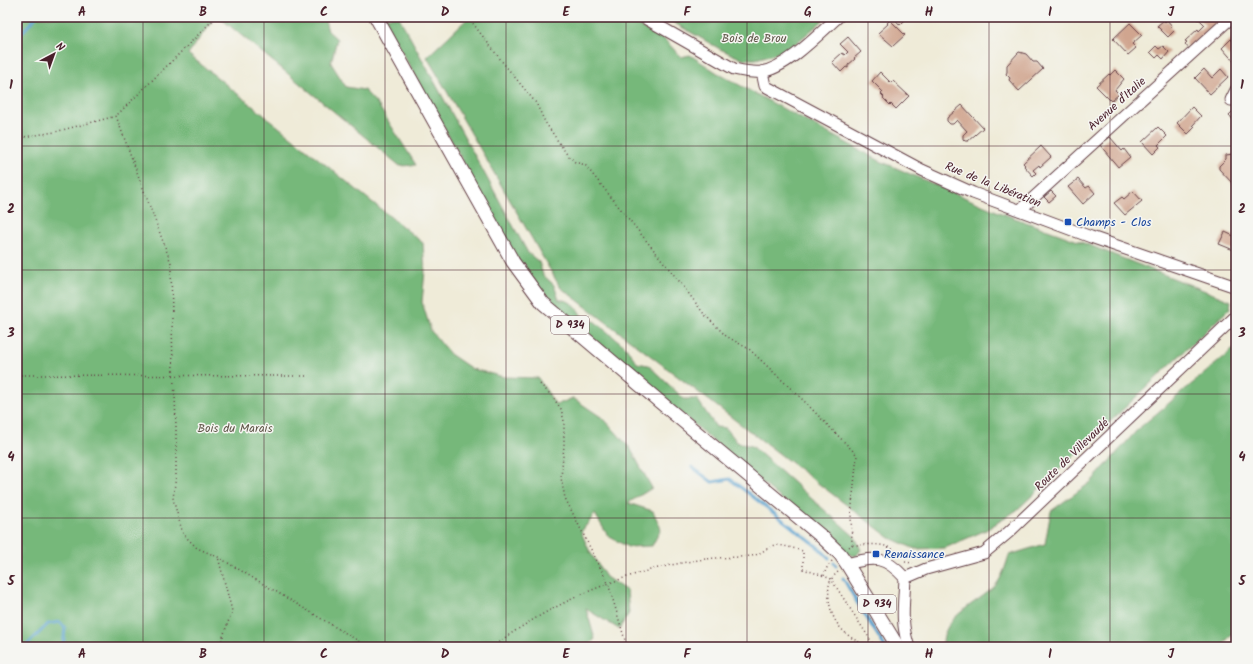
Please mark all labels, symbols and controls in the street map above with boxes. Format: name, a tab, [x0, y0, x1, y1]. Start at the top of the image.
text: A	[78, 2, 86, 23]
text: B	[199, 2, 207, 23]
text: C	[320, 2, 328, 23]
text: D	[441, 2, 450, 23]
text: E	[562, 2, 570, 23]
text: F	[683, 2, 691, 23]
text: G	[804, 2, 812, 23]
text: H	[925, 2, 934, 23]
text: I	[1048, 2, 1052, 23]
text: J	[1168, 2, 1175, 23]
park label: Bois de Brou	[722, 29, 787, 48]
north arrow	[34, 34, 74, 74]
text: N	[51, 38, 68, 56]
street label: Avenue d'Italie	[1083, 72, 1151, 136]
text: 1	[9, 75, 13, 96]
text: 1	[1240, 75, 1244, 96]
street label: Rue de la Libération	[942, 157, 1044, 213]
text: 2	[7, 199, 15, 220]
text: 2	[1238, 199, 1246, 220]
place label: Champs - Clos	[1076, 213, 1151, 232]
marker: Champs - Clos	[1063, 217, 1073, 227]
road number: D 934	[551, 316, 589, 334]
text: 3	[6, 323, 15, 344]
text: 3	[1237, 323, 1246, 344]
street label: Route de Villevaudé	[1030, 414, 1114, 496]
park label: Bois du Marais	[197, 419, 273, 438]
text: 4	[7, 447, 15, 468]
text: 4	[1238, 447, 1246, 468]
place label: Renaissance	[884, 545, 945, 564]
marker: Renaissance	[871, 549, 881, 559]
text: 5	[7, 571, 16, 592]
text: 5	[1238, 571, 1247, 592]
road number: D 934	[858, 595, 896, 613]
text: A	[78, 644, 86, 664]
text: B	[199, 644, 207, 664]
text: C	[320, 644, 328, 664]
text: D	[441, 644, 450, 664]
text: E	[562, 644, 570, 664]
text: F	[683, 644, 691, 664]
text: G	[804, 644, 812, 664]
text: H	[925, 644, 934, 664]
text: I	[1048, 644, 1052, 664]
text: J	[1168, 644, 1175, 664]

